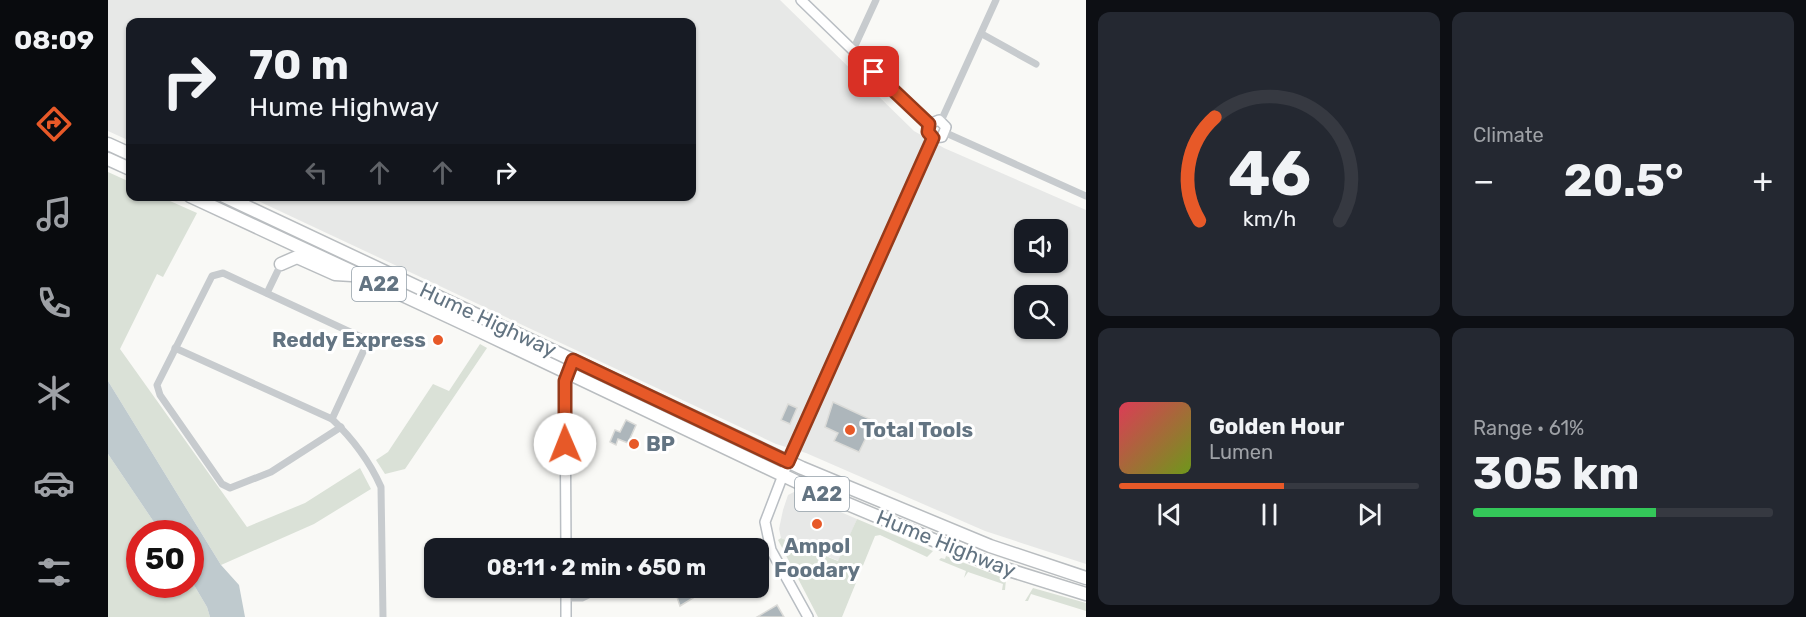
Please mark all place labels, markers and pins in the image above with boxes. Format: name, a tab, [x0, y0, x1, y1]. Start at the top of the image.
pin	[848, 46, 899, 97]
place label: Reddy Express	[272, 327, 426, 352]
marker: Reddy Express	[431, 333, 445, 347]
place label: Total Tools	[862, 417, 973, 442]
marker: Total Tools	[843, 423, 857, 437]
place label: BP	[646, 431, 675, 456]
marker: BP	[627, 437, 641, 451]
marker: Ampol Foodary	[810, 517, 824, 531]
place label: Ampol Foodary	[774, 533, 861, 582]

